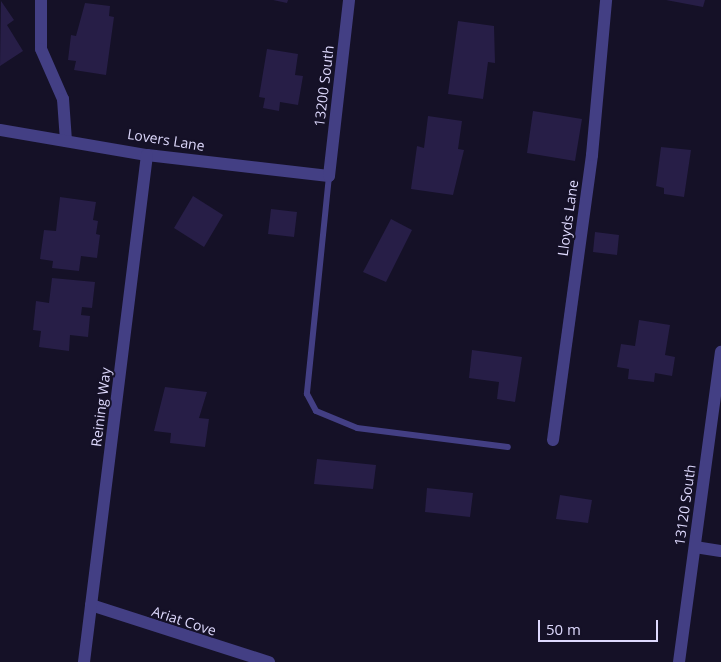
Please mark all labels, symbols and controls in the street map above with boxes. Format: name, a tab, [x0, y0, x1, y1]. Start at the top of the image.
street label: 13200 South	[311, 44, 337, 128]
street label: Lovers Lane	[126, 126, 206, 154]
street label: Lloyds Lane	[554, 179, 582, 257]
street label: Reining Way	[88, 366, 114, 448]
street label: 13120 South	[671, 463, 699, 547]
street label: Ariat Cove	[150, 603, 218, 639]
scale bar	[541, 610, 661, 642]
text: 50 m	[546, 619, 581, 639]

